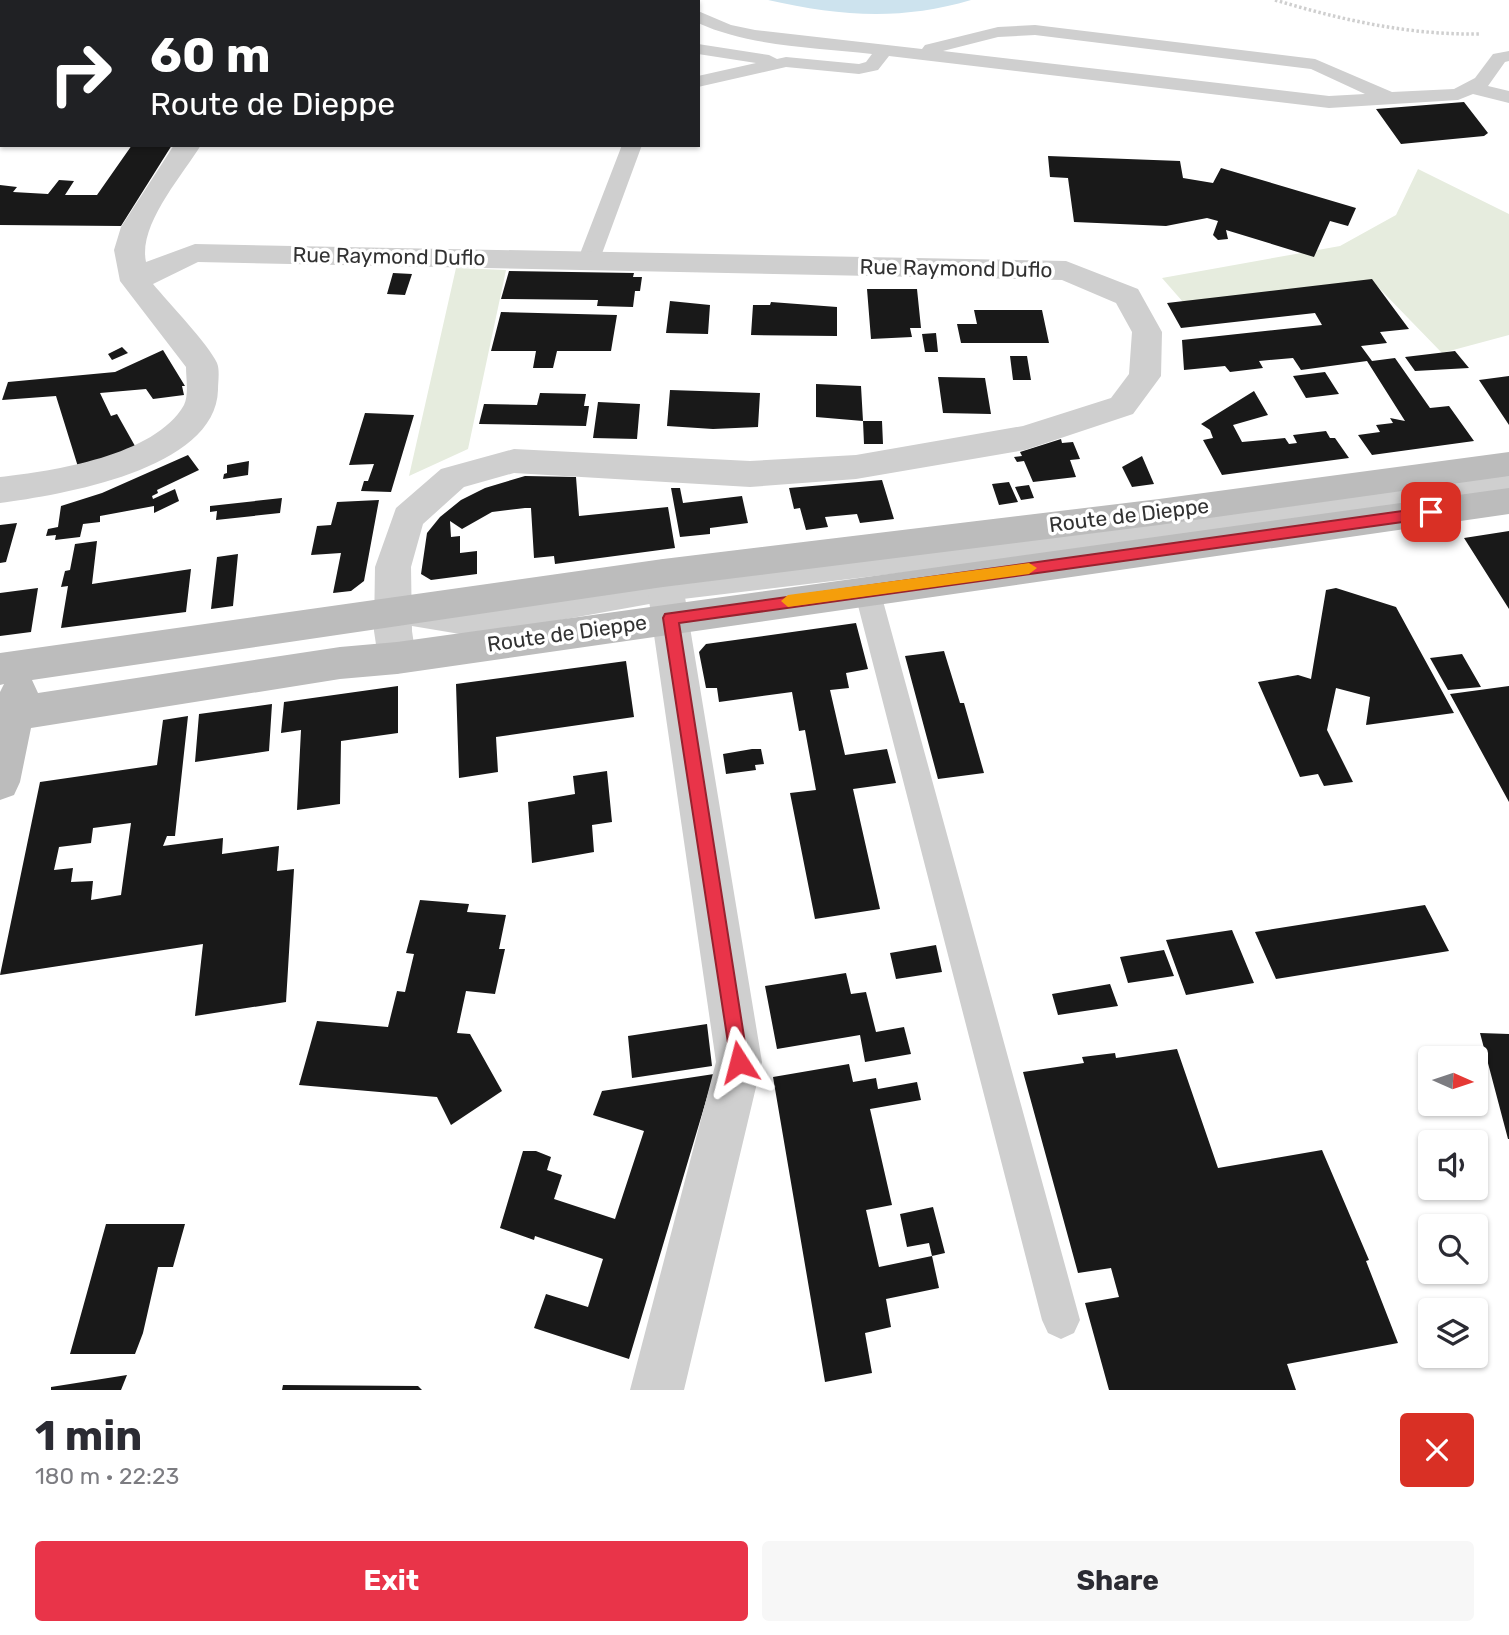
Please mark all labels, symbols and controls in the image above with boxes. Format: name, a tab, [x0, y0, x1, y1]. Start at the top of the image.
text: 60 m	[150, 26, 271, 84]
icon: right	[35, 28, 126, 119]
text: Route de Dieppe	[150, 85, 395, 123]
street label: Rue Raymond Duflo	[292, 242, 486, 270]
street label: Rue Raymond Duflo	[859, 254, 1053, 282]
pin	[1401, 482, 1461, 542]
street label: Route de Dieppe	[1048, 493, 1210, 537]
icon: arrive	[1412, 493, 1450, 531]
street label: Route de Dieppe	[486, 609, 648, 657]
position arrow	[702, 1025, 776, 1099]
north arrow	[1418, 1046, 1488, 1116]
map controls	[1418, 1046, 1488, 1368]
button: sound	[1418, 1130, 1488, 1200]
button: search	[1418, 1214, 1488, 1284]
button: layers	[1418, 1298, 1488, 1368]
text: 1 min	[35, 1411, 142, 1461]
button: close	[1400, 1413, 1474, 1487]
text: 180 m · 22:23	[35, 1462, 179, 1490]
button: Exit	[35, 1541, 748, 1621]
button: Share	[762, 1541, 1474, 1621]

